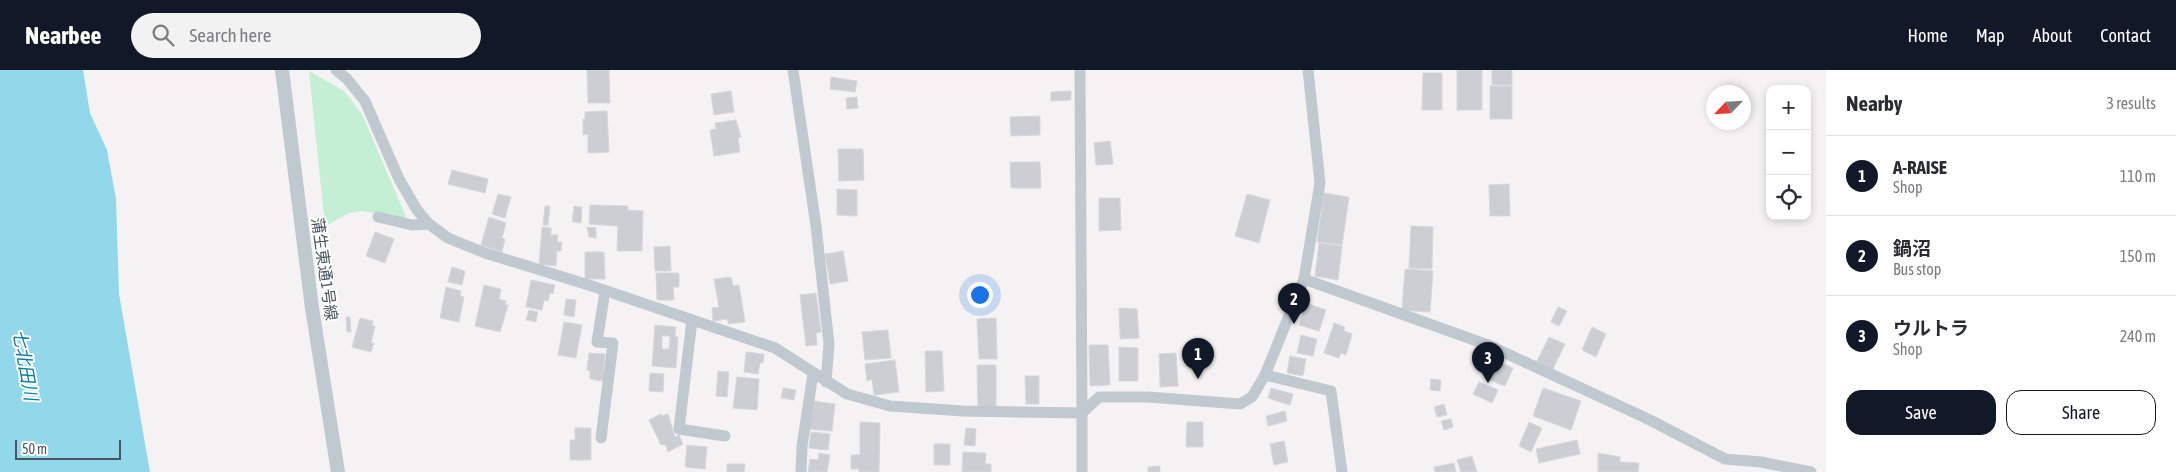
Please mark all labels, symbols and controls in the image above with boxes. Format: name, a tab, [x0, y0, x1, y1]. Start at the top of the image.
search box	[131, 13, 481, 58]
icon: search	[149, 21, 177, 49]
text: Nearbee	[25, 22, 101, 49]
text: Search here	[189, 24, 271, 46]
text: Home	[1908, 25, 1948, 46]
text: Map	[1976, 25, 2005, 46]
text: About	[2033, 25, 2072, 46]
text: Contact	[2100, 25, 2151, 46]
north arrow	[1706, 85, 1751, 130]
map controls	[1766, 85, 1811, 220]
button: +	[1766, 85, 1811, 130]
text: Nearby	[1846, 91, 1902, 115]
text: 3 results	[2106, 94, 2156, 112]
button: −	[1766, 130, 1811, 175]
text: A-RAISE	[1893, 156, 1947, 178]
text: 1	[1858, 167, 1866, 185]
text: 110 m	[2120, 167, 2156, 185]
button: locate	[1766, 175, 1811, 220]
text: Shop	[1893, 178, 1923, 196]
street label: 蒲生東通1号線	[309, 216, 341, 322]
text: 鍋沼	[1893, 237, 1931, 259]
text: 2	[1858, 247, 1866, 265]
text: 150 m	[2120, 247, 2156, 265]
text: Bus stop	[1893, 260, 1941, 278]
your location	[967, 282, 993, 308]
pin: 2	[1278, 283, 1310, 324]
text: ウルトラ	[1893, 317, 1969, 339]
text: 3	[1858, 327, 1866, 345]
text: 240 m	[2120, 327, 2156, 345]
water label: 七北田川	[9, 328, 42, 404]
pin: 1	[1182, 338, 1214, 379]
text: Shop	[1893, 340, 1923, 358]
pin: 3	[1472, 342, 1504, 383]
button: Save	[1846, 390, 1996, 435]
button: Share	[2006, 390, 2156, 435]
scale bar	[15, 437, 121, 460]
text: 50 m	[22, 441, 47, 457]

